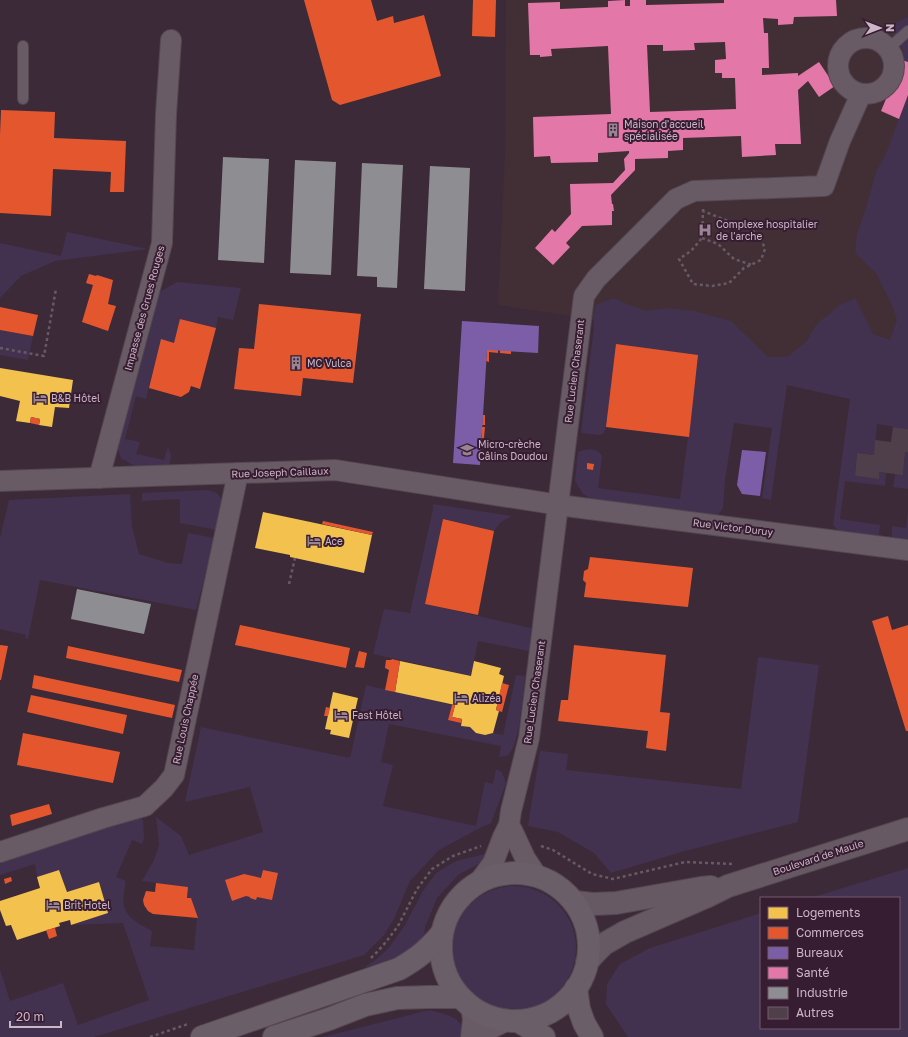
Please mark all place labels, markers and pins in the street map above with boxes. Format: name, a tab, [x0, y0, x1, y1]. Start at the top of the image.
place label: Maison d'accueil spécialisée	[624, 118, 704, 142]
building icon: Maison d'accueil spécialisée	[605, 122, 621, 138]
place label: Complexe hospitalier de l'arche	[716, 218, 818, 242]
hospital icon: Complexe hospitalier de l'arche	[697, 222, 713, 238]
building icon: MC Vulca	[288, 355, 304, 371]
place label: MC Vulca	[307, 357, 351, 369]
hotel icon: B&B Hôtel	[32, 390, 48, 406]
place label: B&B Hôtel	[51, 392, 100, 404]
place label: Micro-crèche Câlins Doudou	[478, 438, 548, 462]
school or university icon: Micro-crèche Câlins Doudou	[459, 442, 475, 458]
hotel icon: Ace	[306, 533, 322, 549]
place label: Ace	[325, 535, 343, 547]
hotel icon: Alizéa	[453, 690, 469, 706]
place label: Alizéa	[472, 692, 501, 704]
hotel icon: Fast Hôtel	[333, 707, 349, 723]
place label: Fast Hôtel	[352, 709, 402, 721]
hotel icon: Brit Hotel	[45, 897, 61, 913]
place label: Brit Hotel	[64, 899, 110, 911]

